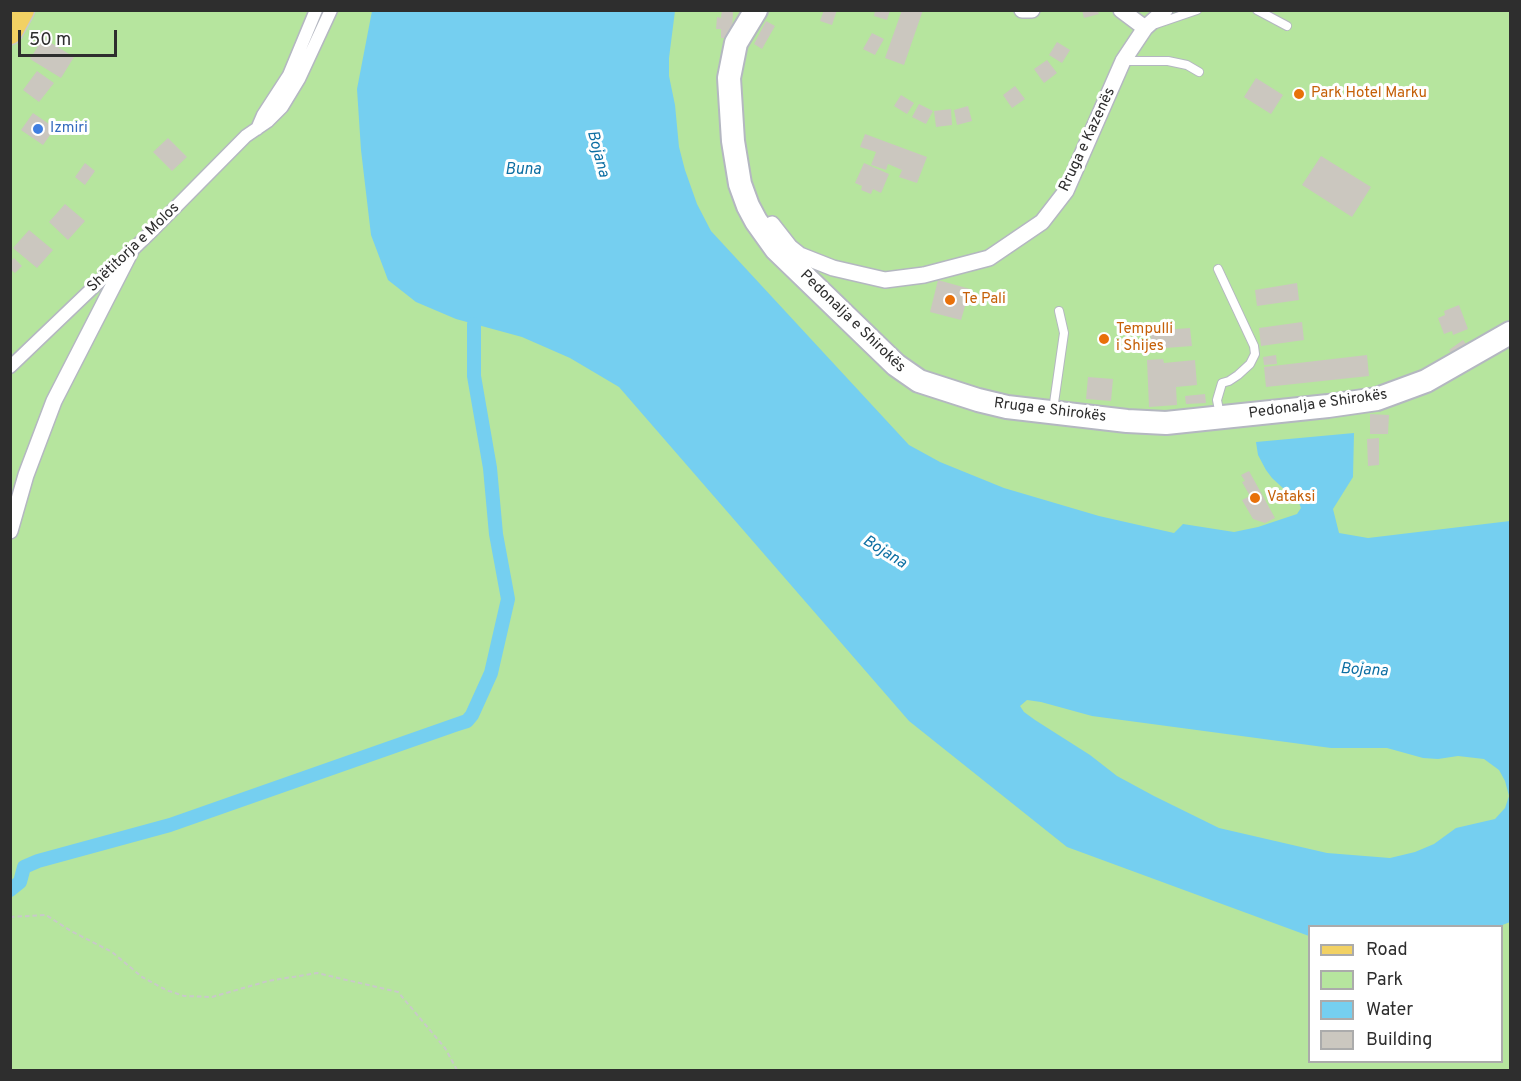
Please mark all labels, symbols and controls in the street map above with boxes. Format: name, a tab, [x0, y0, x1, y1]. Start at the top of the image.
scale bar	[21, 18, 120, 56]
text: 50 m	[29, 29, 71, 52]
street label: Rruga e Kazenës	[1056, 85, 1120, 195]
place label: Park Hotel Marku	[1311, 85, 1427, 103]
marker: Park Hotel Marku	[1292, 87, 1306, 101]
place label: Izmiri	[50, 120, 88, 138]
marker: Izmiri	[31, 122, 45, 136]
water label: Bojana	[582, 128, 612, 180]
water label: Buna	[505, 161, 541, 181]
street label: Shëtitorja e Molos	[84, 199, 184, 297]
street label: Pedonalja e Shirokës	[795, 267, 909, 377]
place label: Te Pali	[962, 291, 1006, 309]
marker: Te Pali	[943, 293, 957, 307]
place label: Tempulli i Shijes	[1116, 321, 1173, 356]
marker: Tempulli i Shijes	[1097, 332, 1111, 346]
street label: Pedonalja e Shirokës	[1248, 386, 1388, 424]
street label: Rruga e Shirokës	[993, 395, 1107, 427]
place label: Vataksi	[1267, 489, 1315, 507]
marker: Vataksi	[1248, 491, 1262, 505]
water label: Bojana	[859, 532, 909, 574]
water label: Bojana	[1340, 660, 1388, 682]
legend	[1308, 925, 1503, 1063]
text: Road	[1366, 939, 1408, 962]
text: Park	[1366, 969, 1403, 992]
text: Water	[1366, 999, 1413, 1022]
text: Building	[1366, 1029, 1432, 1052]

